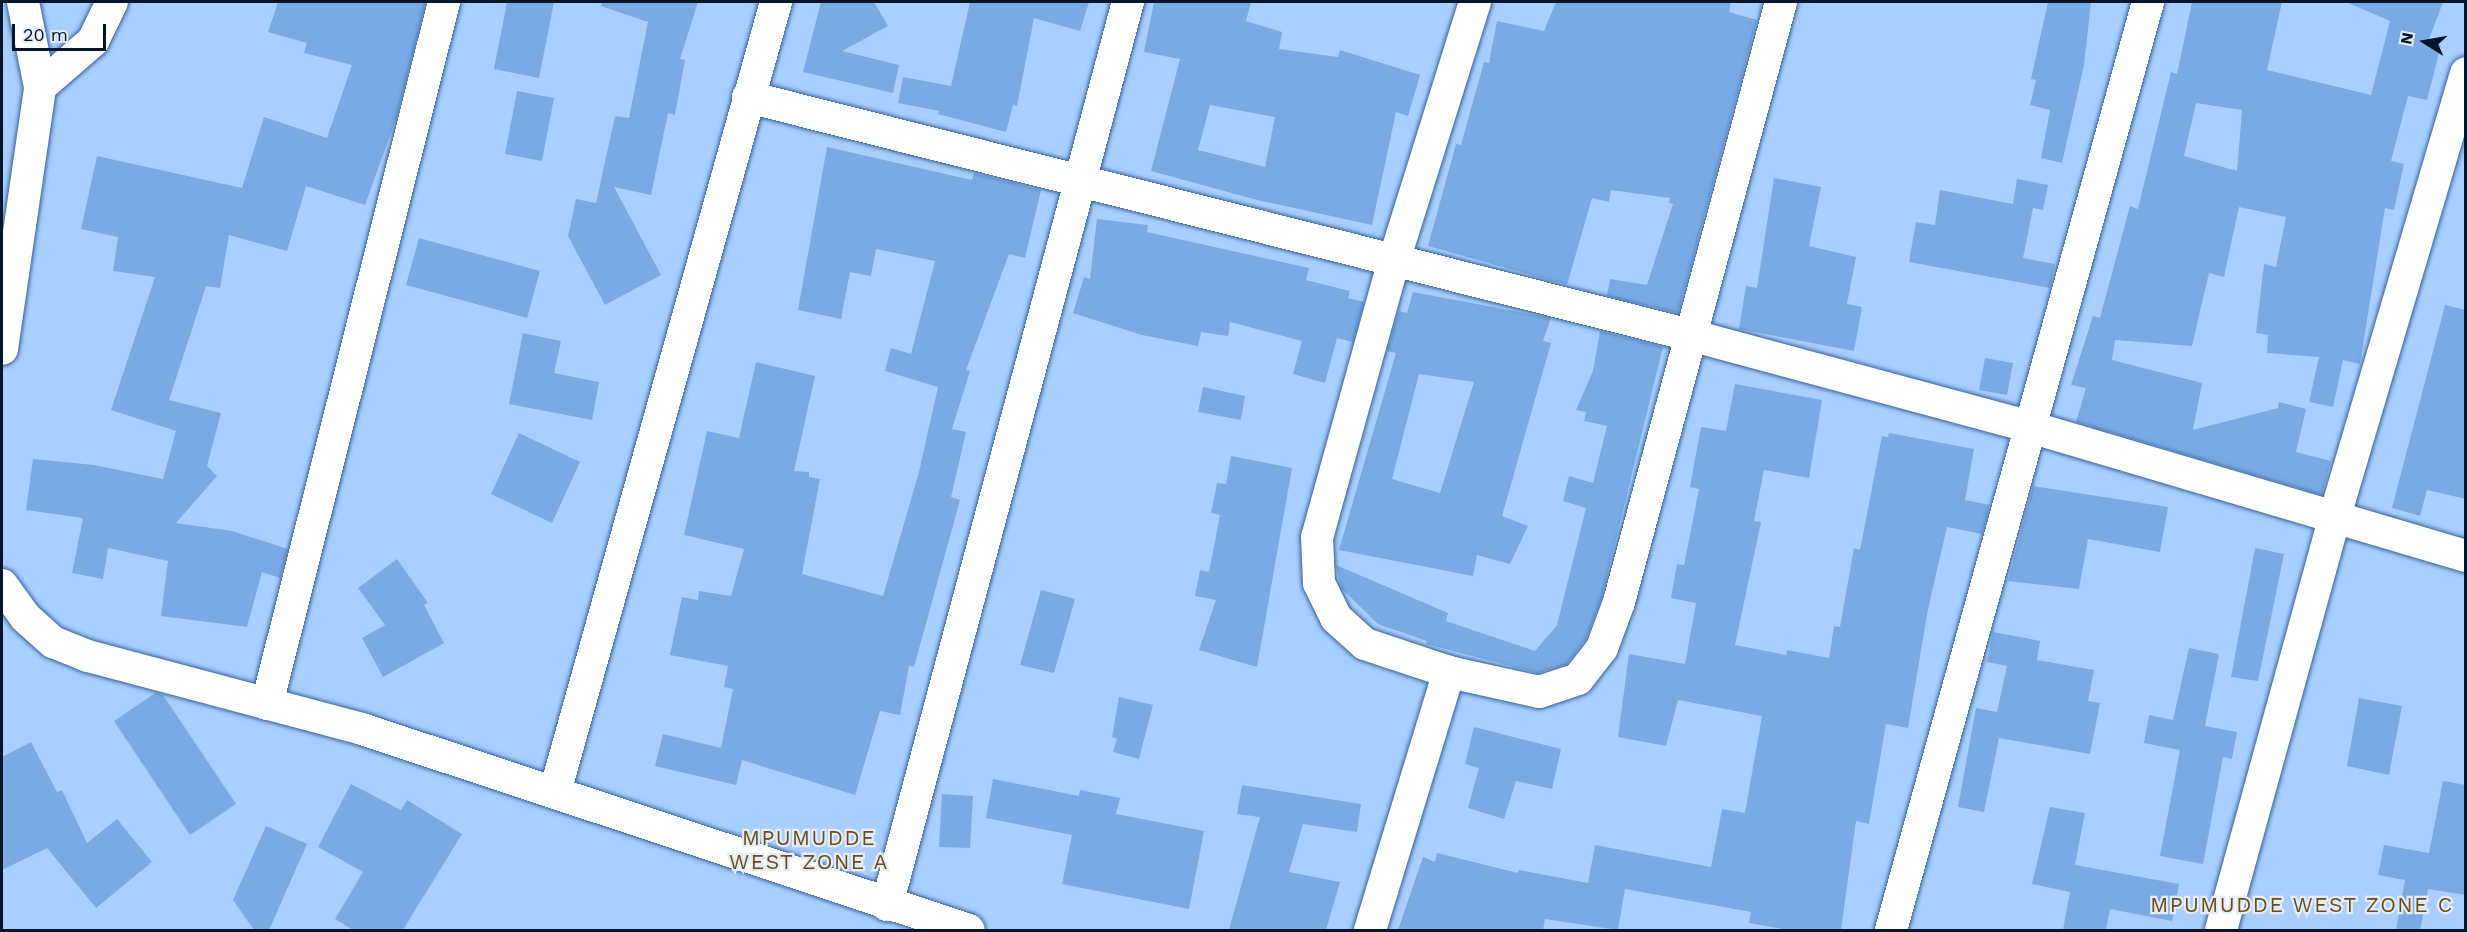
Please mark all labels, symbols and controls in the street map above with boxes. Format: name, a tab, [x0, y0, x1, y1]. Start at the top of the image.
scale bar	[15, 12, 110, 50]
north arrow	[2395, 12, 2455, 72]
text: 20 m	[23, 24, 68, 45]
text: N	[2396, 31, 2417, 46]
district label: MPUMUDDE WEST ZONE A	[728, 825, 890, 875]
district label: MPUMUDDE WEST ZONE C	[2150, 892, 2454, 918]

